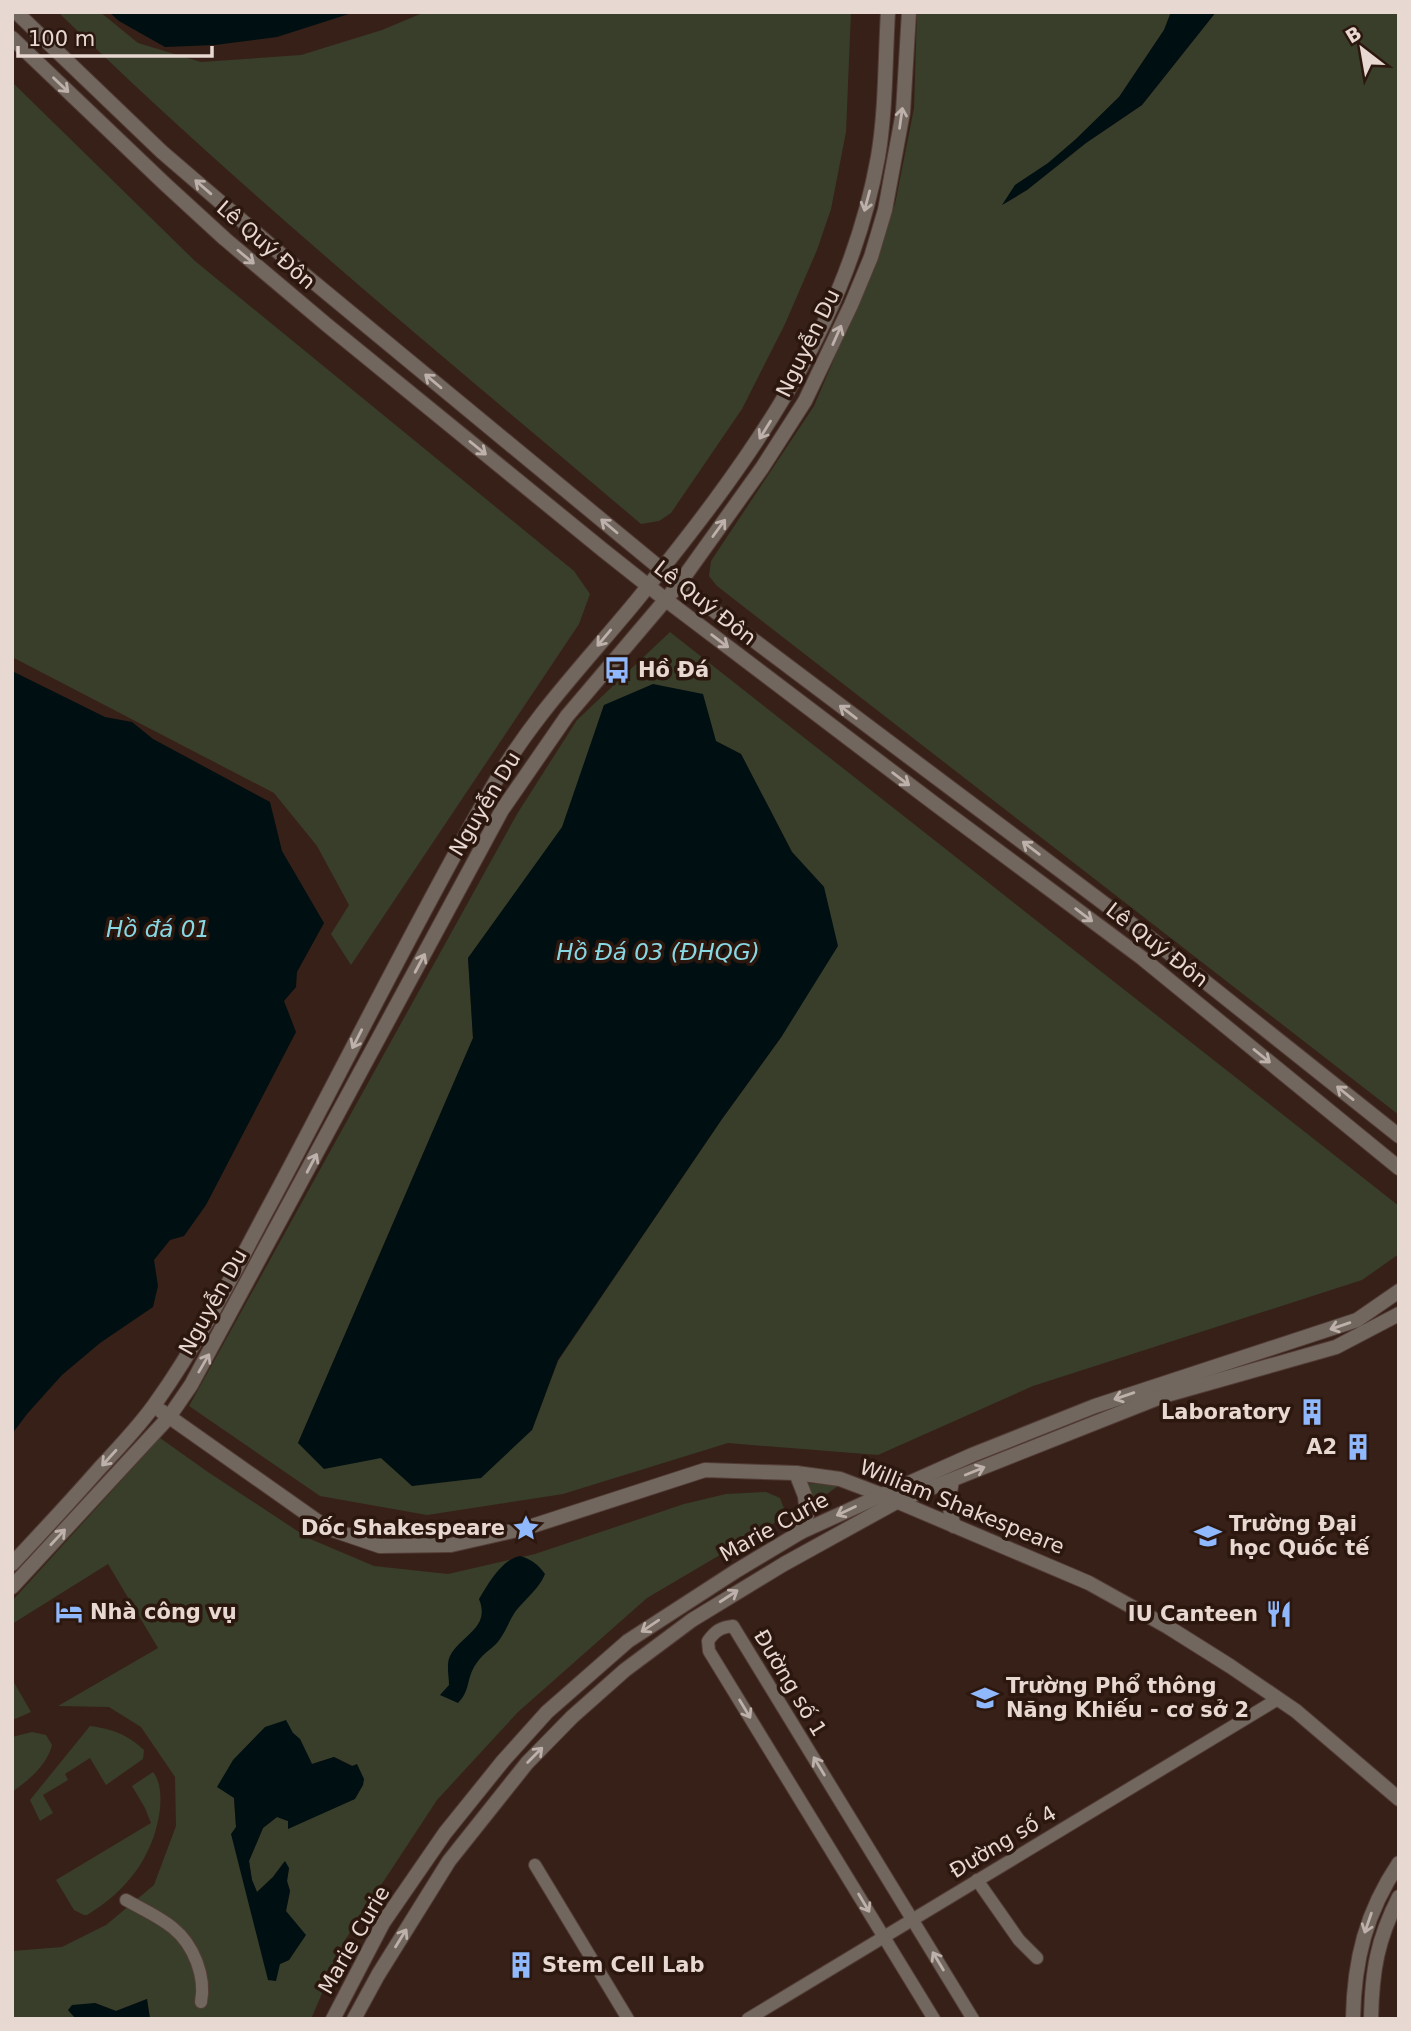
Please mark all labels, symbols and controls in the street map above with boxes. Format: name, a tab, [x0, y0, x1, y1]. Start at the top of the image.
scale bar	[18, 14, 212, 58]
north arrow	[1327, 14, 1397, 84]
text: B	[1341, 21, 1365, 48]
text: 100 m	[28, 27, 95, 51]
one-way arrow	[52, 77, 69, 94]
one-way arrow	[895, 107, 908, 129]
one-way arrow	[194, 179, 212, 195]
one-way arrow	[860, 189, 873, 212]
street label: Lê Quý Đôn	[212, 196, 320, 294]
one-way arrow	[236, 249, 254, 265]
street label: Nguyễn Du	[771, 285, 844, 401]
one-way arrow	[831, 324, 844, 346]
one-way arrow	[425, 373, 443, 389]
one-way arrow	[757, 420, 772, 439]
one-way arrow	[469, 440, 487, 456]
one-way arrow	[600, 518, 618, 534]
one-way arrow	[712, 519, 726, 538]
street label: Lê Quý Đôn	[649, 556, 761, 650]
one-way arrow	[596, 629, 612, 647]
one-way arrow	[710, 634, 729, 649]
bus stop icon: Hồ Đá	[602, 655, 632, 685]
place label: Hồ Đá	[638, 658, 709, 682]
one-way arrow	[840, 704, 858, 719]
street label: Nguyễn Du	[444, 747, 525, 860]
one-way arrow	[891, 772, 910, 786]
one-way arrow	[1021, 841, 1040, 856]
street label: Lê Quý Đôn	[1101, 898, 1213, 992]
one-way arrow	[1074, 907, 1093, 922]
water label: Hồ đá 01	[106, 916, 210, 942]
water label: Hồ Đá 03 (ĐHQG)	[556, 939, 760, 965]
one-way arrow	[413, 953, 427, 973]
one-way arrow	[350, 1029, 364, 1049]
one-way arrow	[1252, 1048, 1270, 1064]
one-way arrow	[1337, 1086, 1355, 1101]
one-way arrow	[306, 1153, 319, 1174]
street label: Nguyễn Du	[173, 1244, 252, 1359]
one-way arrow	[1330, 1321, 1352, 1333]
one-way arrow	[197, 1354, 211, 1374]
one-way arrow	[1114, 1391, 1136, 1403]
building icon: Laboratory	[1297, 1397, 1327, 1427]
place label: Laboratory	[1161, 1400, 1291, 1424]
building icon: A2	[1343, 1432, 1373, 1462]
place label: A2	[1306, 1435, 1337, 1459]
one-way arrow	[101, 1449, 118, 1466]
street label: William Shakespeare	[856, 1455, 1068, 1559]
one-way arrow	[964, 1464, 985, 1477]
street label: Marie Curie	[716, 1487, 832, 1567]
one-way arrow	[836, 1505, 857, 1518]
place label: Trường Đại học Quốc tế	[1229, 1512, 1370, 1560]
place icon: Dốc Shakespeare	[511, 1513, 541, 1543]
place label: Dốc Shakespeare	[301, 1516, 505, 1540]
school or university icon: Trường Đại học Quốc tế	[1193, 1521, 1223, 1551]
one-way arrow	[50, 1529, 67, 1546]
one-way arrow	[719, 1589, 738, 1604]
hotel icon: Nhà công vụ	[54, 1597, 84, 1627]
restaurant icon: IU Canteen	[1264, 1599, 1294, 1629]
place label: Nhà công vụ	[90, 1600, 237, 1624]
place label: IU Canteen	[1128, 1602, 1258, 1626]
one-way arrow	[641, 1619, 660, 1633]
street label: Đường số 1	[749, 1626, 831, 1740]
place label: Trường Phổ thông Năng Khiếu - cơ sở 2	[1006, 1673, 1249, 1722]
school or university icon: Trường Phổ thông Năng Khiếu - cơ sở 2	[970, 1683, 1000, 1713]
one-way arrow	[738, 1698, 752, 1718]
one-way arrow	[526, 1747, 543, 1764]
one-way arrow	[811, 1757, 825, 1777]
street label: Đường số 4	[946, 1801, 1060, 1883]
street label: Marie Curie	[314, 1882, 394, 1998]
one-way arrow	[857, 1893, 871, 1913]
one-way arrow	[1361, 1912, 1373, 1934]
one-way arrow	[394, 1929, 408, 1949]
building icon: Stem Cell Lab	[506, 1950, 536, 1980]
one-way arrow	[930, 1951, 944, 1971]
place label: Stem Cell Lab	[542, 1953, 705, 1977]

